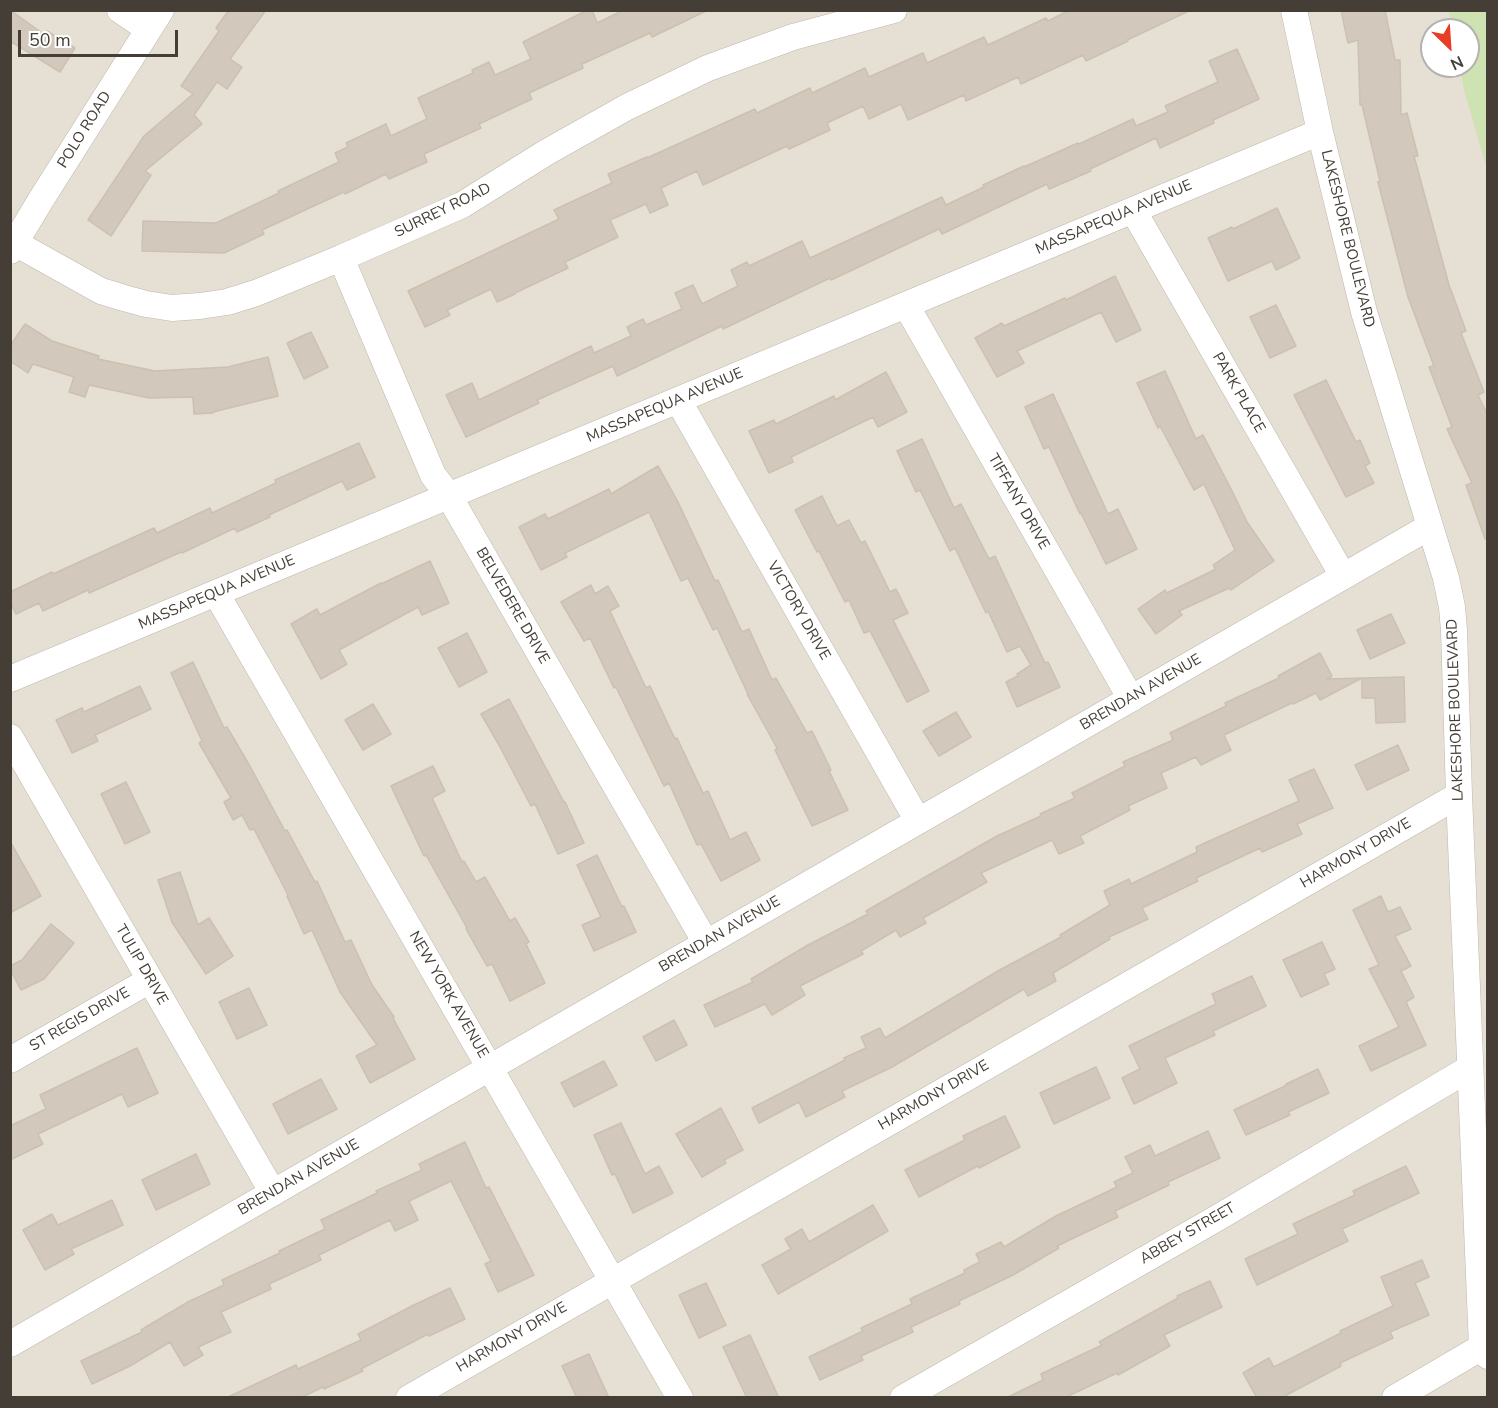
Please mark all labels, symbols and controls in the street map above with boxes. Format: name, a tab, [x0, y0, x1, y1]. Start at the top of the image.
scale bar	[21, 18, 182, 56]
north arrow	[1420, 18, 1480, 78]
text: 50 m	[29, 28, 71, 52]
text: N	[1447, 50, 1467, 75]
street label: POLO ROAD	[54, 88, 116, 172]
street label: LAKESHORE BOULEVARD	[1316, 148, 1378, 330]
street label: MASSAPEQUA AVENUE	[1033, 177, 1195, 259]
street label: SURREY ROAD	[392, 180, 494, 242]
street label: PARK PLACE	[1208, 350, 1268, 436]
street label: MASSAPEQUA AVENUE	[584, 365, 746, 447]
street label: TIFFANY DRIVE	[983, 451, 1053, 553]
street label: BELVEDERE DRIVE	[471, 545, 553, 667]
street label: MASSAPEQUA AVENUE	[136, 552, 298, 634]
street label: VICTORY DRIVE	[763, 559, 833, 663]
street label: LAKESHORE BOULEVARD	[1444, 618, 1468, 802]
street label: BRENDAN AVENUE	[1077, 651, 1205, 735]
street label: HARMONY DRIVE	[1298, 815, 1414, 893]
street label: BRENDAN AVENUE	[656, 893, 784, 977]
street label: TULIP DRIVE	[111, 922, 171, 1008]
street label: NEW YORK AVENUE	[404, 929, 492, 1061]
street label: ST REGIS DRIVE	[27, 984, 133, 1056]
street label: HARMONY DRIVE	[876, 1057, 992, 1135]
street label: BRENDAN AVENUE	[235, 1136, 363, 1220]
street label: ABBEY STREET	[1137, 1199, 1239, 1269]
street label: HARMONY DRIVE	[454, 1299, 570, 1377]

